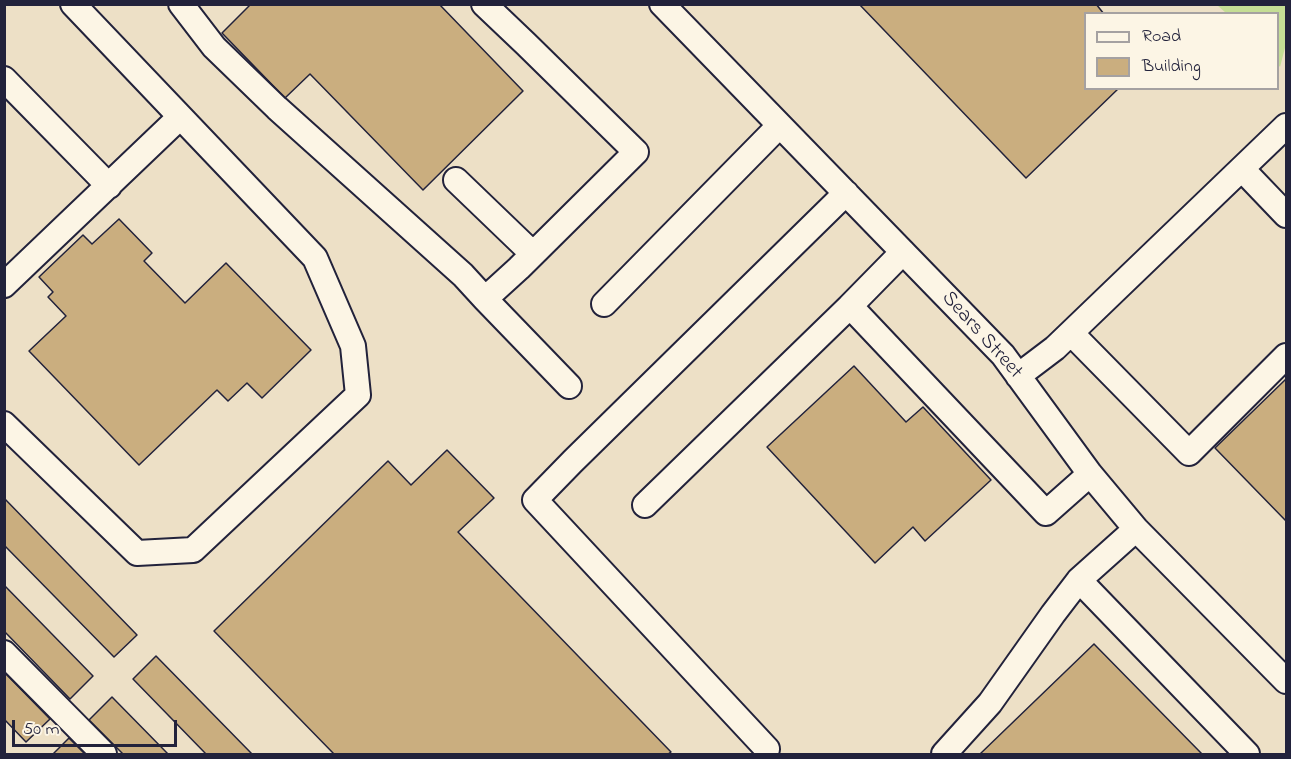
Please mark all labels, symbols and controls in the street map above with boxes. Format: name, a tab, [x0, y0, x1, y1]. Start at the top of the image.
legend	[1084, 12, 1279, 90]
text: Road	[1142, 24, 1181, 50]
text: Building	[1142, 54, 1201, 80]
street label: Sears Street	[935, 287, 1027, 385]
scale bar	[15, 708, 180, 746]
text: 50 m	[23, 717, 60, 743]

